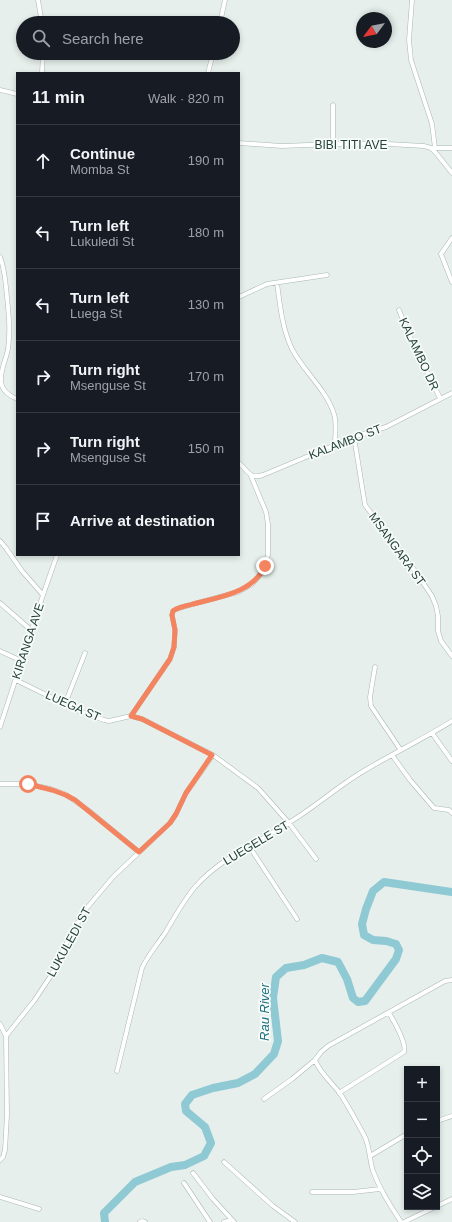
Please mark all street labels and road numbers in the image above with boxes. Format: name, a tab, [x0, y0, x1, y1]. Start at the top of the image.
street label: BIBI TITI AVE	[315, 138, 387, 152]
street label: KALAMBO DR	[396, 315, 442, 393]
street label: KALAMBO ST	[307, 421, 384, 462]
street label: MSANGARA ST	[366, 510, 429, 589]
street label: KIRANGA AVE	[9, 601, 47, 681]
street label: LUEGA ST	[43, 688, 103, 725]
street label: LUEGELE ST	[221, 818, 292, 868]
street label: LUKULEDI ST	[44, 904, 94, 979]

